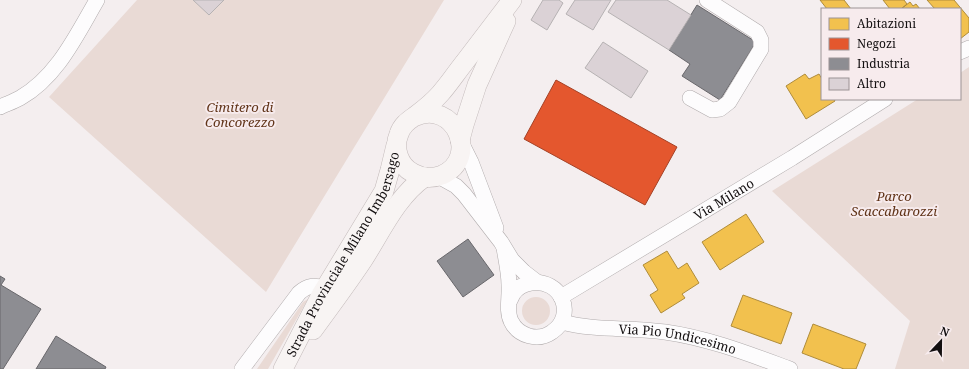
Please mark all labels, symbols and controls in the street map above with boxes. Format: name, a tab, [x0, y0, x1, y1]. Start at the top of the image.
legend	[821, 8, 961, 100]
text: Abitazioni	[857, 15, 916, 32]
text: Negozi	[857, 35, 896, 52]
text: Industria	[857, 55, 910, 72]
text: Altro	[857, 75, 886, 92]
park label: Cimitero di Concorezzo	[205, 98, 275, 131]
street label: Strada Provinciale Milano Imbersago	[282, 150, 403, 360]
street label: Via Milano	[690, 174, 757, 224]
park label: Parco Scaccabarozzi	[851, 187, 937, 220]
street label: Via Pio Undicesimo	[618, 320, 739, 358]
north arrow	[921, 321, 961, 361]
text: N	[938, 323, 952, 340]

